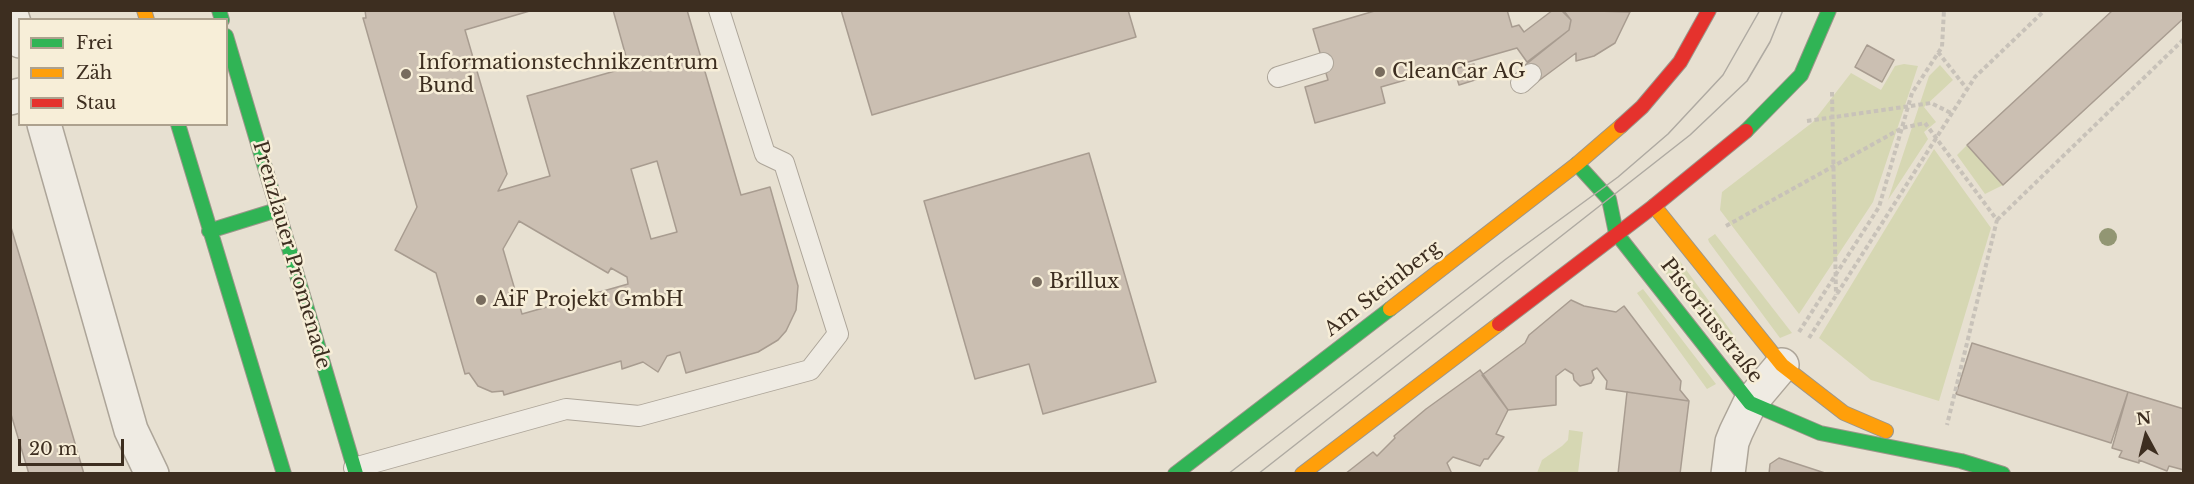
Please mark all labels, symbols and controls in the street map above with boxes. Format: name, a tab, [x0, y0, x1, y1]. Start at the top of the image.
legend	[18, 18, 228, 126]
text: Frei	[76, 32, 113, 54]
place label: Informationstechnikzentrum Bund	[418, 51, 718, 98]
place label: CleanCar AG	[1392, 60, 1525, 84]
text: Zäh	[76, 62, 112, 84]
marker: CleanCar AG	[1373, 65, 1387, 79]
marker: Informationstechnikzentrum Bund	[399, 67, 413, 81]
text: Stau	[76, 92, 116, 114]
street label: Prenzlauer Promenade	[247, 138, 335, 372]
street label: Am Steinberg	[1320, 236, 1446, 342]
street label: Pistoriusstraße	[1655, 254, 1767, 388]
place label: Brillux	[1049, 270, 1119, 294]
marker: Brillux	[1030, 275, 1044, 289]
place label: AiF Projekt GmbH	[493, 288, 684, 312]
marker: AiF Projekt GmbH	[474, 293, 488, 307]
north arrow	[2116, 406, 2176, 466]
text: N	[2135, 407, 2152, 429]
scale bar	[21, 427, 128, 465]
text: 20 m	[29, 438, 77, 460]

